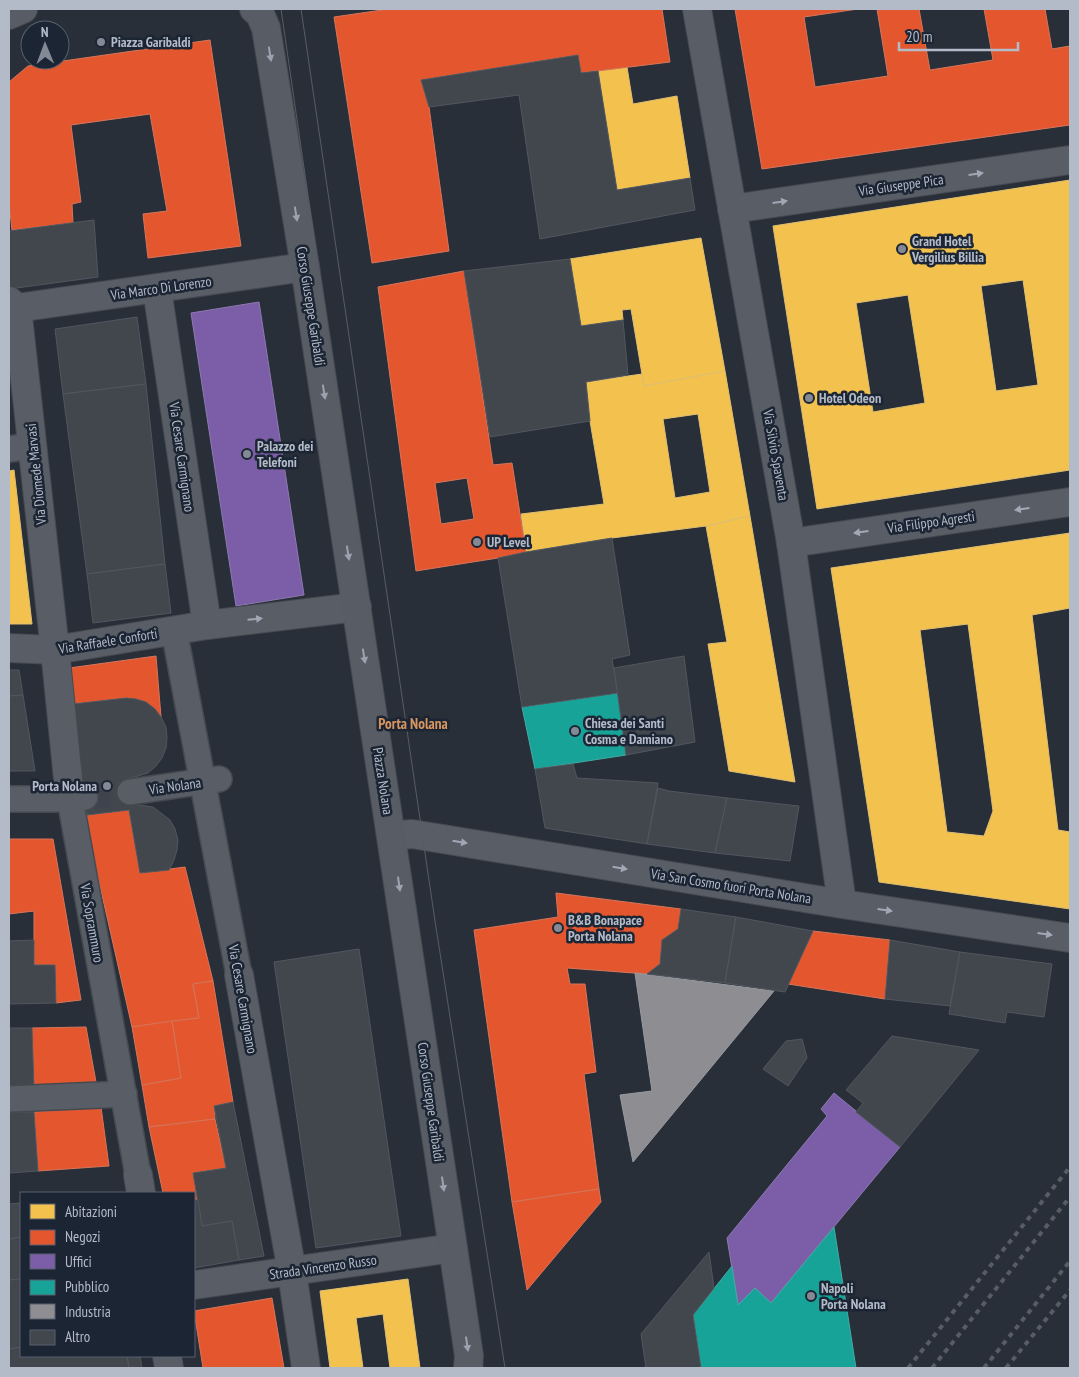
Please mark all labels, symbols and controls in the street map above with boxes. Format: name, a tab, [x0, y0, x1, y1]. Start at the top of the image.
north arrow	[20, 20, 70, 70]
scale bar	[899, 20, 1018, 52]
text: N	[41, 23, 49, 41]
text: 20 m	[906, 27, 932, 46]
place label: Piazza Garibaldi	[111, 33, 191, 51]
marker: Piazza Garibaldi	[95, 36, 107, 48]
one-way arrow	[266, 46, 274, 62]
street label: Via Giuseppe Pica	[856, 170, 945, 200]
one-way arrow	[968, 170, 984, 178]
one-way arrow	[772, 198, 788, 206]
one-way arrow	[293, 206, 301, 222]
place label: Grand Hotel Vergilius Billia	[911, 232, 984, 266]
marker: Grand Hotel Vergilius Billia	[896, 243, 908, 255]
street label: Corso Giuseppe Garibaldi	[293, 245, 329, 367]
street label: Via Marco Di Lorenzo	[109, 272, 213, 304]
one-way arrow	[320, 384, 328, 400]
place label: Hotel Odeon	[819, 389, 881, 407]
marker: Hotel Odeon	[803, 392, 815, 404]
street label: Via Cesare Carmignano	[165, 400, 199, 513]
street label: Via Silvio Spaventa	[759, 407, 793, 502]
street label: Via Diomede Marvasi	[22, 423, 50, 526]
place label: Palazzo dei Telefoni	[257, 437, 313, 471]
marker: Palazzo dei Telefoni	[241, 448, 253, 460]
one-way arrow	[1014, 505, 1030, 513]
street label: Via Filippo Agresti	[885, 507, 976, 537]
one-way arrow	[853, 529, 869, 537]
place label: UP Level	[487, 533, 530, 551]
marker: UP Level	[471, 536, 483, 548]
one-way arrow	[345, 545, 353, 561]
one-way arrow	[247, 615, 263, 623]
street label: Via Raffaele Conforti	[56, 624, 159, 658]
one-way arrow	[360, 648, 368, 664]
district label: Porta Nolana	[378, 714, 448, 733]
place label: Chiesa dei Santi Cosma e Damiano	[585, 714, 673, 748]
marker: Chiesa dei Santi Cosma e Damiano	[569, 725, 581, 737]
street label: Piazza Nolana	[369, 746, 397, 816]
street label: Via Nolana	[147, 773, 202, 799]
place label: Porta Nolana	[32, 777, 97, 795]
marker: Porta Nolana	[101, 780, 113, 792]
one-way arrow	[452, 838, 468, 846]
one-way arrow	[613, 864, 629, 872]
street label: Via San Cosmo fuori Porta Nolana	[649, 864, 812, 908]
one-way arrow	[395, 877, 403, 893]
street label: Via Soprammuro	[76, 881, 108, 964]
one-way arrow	[877, 906, 893, 914]
place label: B&B Bonapace Porta Nolana	[568, 911, 642, 945]
marker: B&B Bonapace Porta Nolana	[552, 922, 564, 934]
one-way arrow	[1038, 930, 1054, 938]
street label: Via Cesare Carmignano	[224, 942, 261, 1055]
street label: Corso Giuseppe Garibaldi	[414, 1041, 448, 1163]
one-way arrow	[440, 1176, 448, 1192]
legend	[20, 1192, 195, 1357]
text: Abitazioni	[65, 1202, 117, 1221]
text: Negozi	[65, 1227, 101, 1246]
street label: Strada Vincenzo Russo	[268, 1251, 378, 1283]
text: Uffici	[65, 1252, 92, 1271]
text: Pubblico	[65, 1277, 109, 1296]
place label: Napoli Porta Nolana	[821, 1279, 886, 1313]
marker: Napoli Porta Nolana	[805, 1290, 817, 1302]
text: Industria	[65, 1302, 111, 1321]
text: Altro	[65, 1327, 90, 1346]
one-way arrow	[463, 1337, 471, 1353]

